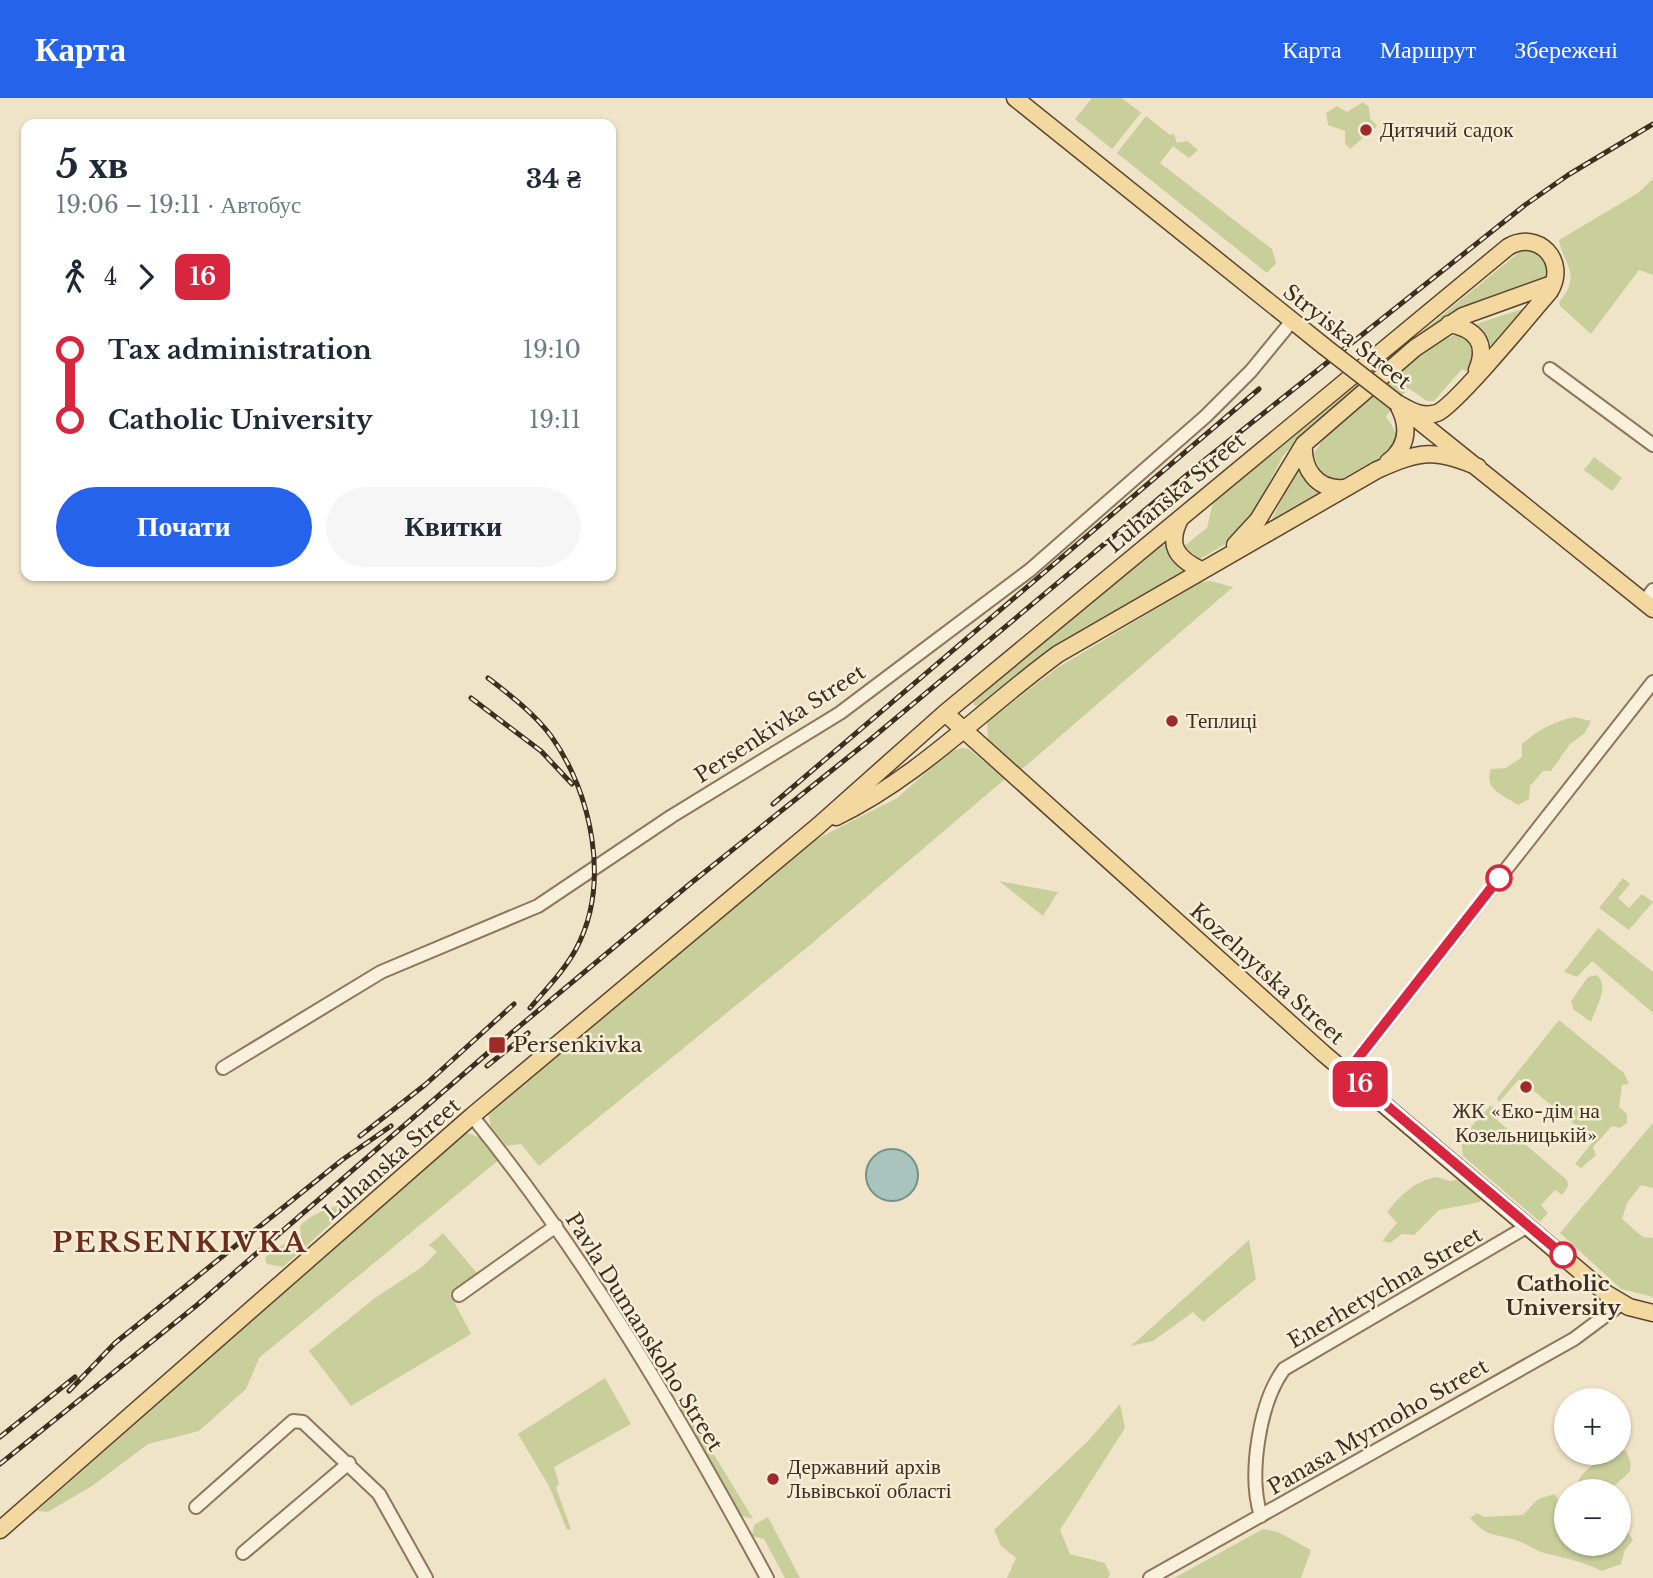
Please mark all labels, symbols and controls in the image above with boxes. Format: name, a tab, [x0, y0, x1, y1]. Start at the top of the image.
text: Карта	[35, 29, 126, 70]
text: Карта	[1282, 35, 1342, 64]
text: Маршрут	[1380, 35, 1476, 64]
text: Збережені	[1514, 35, 1618, 64]
place label: Дитячий садок	[1380, 117, 1514, 143]
marker: Дитячий садок	[1358, 122, 1374, 138]
text: 5 хв	[56, 141, 128, 188]
text: 34 ₴	[526, 163, 581, 195]
text: 19:06 – 19:11 · Автобус	[56, 191, 301, 219]
icon: walk	[56, 258, 94, 296]
icon: forward	[127, 258, 165, 296]
text: 16	[189, 262, 216, 291]
text: 4	[104, 263, 117, 291]
street label: Stryiska Street	[1278, 279, 1416, 395]
text: Tax administration	[108, 334, 372, 366]
text: 19:10	[523, 336, 581, 364]
text: Catholic University	[108, 404, 372, 436]
text: 19:11	[529, 406, 581, 434]
street label: Luhanska Street	[1101, 427, 1251, 559]
button: Почати	[56, 487, 312, 567]
button: Квитки	[326, 487, 581, 567]
street label: Persenkivka Street	[690, 659, 870, 789]
place label: Теплиці	[1186, 708, 1258, 734]
marker: Теплиці	[1164, 713, 1180, 729]
unlabelled marker	[1486, 865, 1512, 891]
street label: Kozelnytska Street	[1185, 898, 1349, 1050]
place label: Persenkivka	[513, 1032, 642, 1058]
marker: Persenkivka	[487, 1035, 507, 1055]
line badge: 16	[1328, 1061, 1392, 1107]
text: 16	[1347, 1069, 1373, 1098]
marker: ЖК «Еко-дім на Козельницькій»	[1518, 1079, 1534, 1095]
street label: Luhanska Street	[318, 1092, 466, 1226]
place label: ЖК «Еко-дім на Козельницькій»	[1452, 1098, 1601, 1148]
street label: Pavla Dumanskoho Street	[560, 1208, 728, 1456]
street label: Enerhetychna Street	[1283, 1222, 1487, 1354]
district label: PERSENKIVKA	[52, 1225, 308, 1260]
marker: Catholic University	[1550, 1242, 1576, 1268]
place label: Catholic University	[1506, 1271, 1621, 1321]
street label: Panasa Myrnoho Street	[1263, 1353, 1493, 1501]
map controls	[1554, 1388, 1631, 1556]
button: +	[1554, 1388, 1631, 1465]
place label: Державний архів Львівської області	[787, 1454, 952, 1504]
marker: Державний архів Львівської області	[765, 1471, 781, 1487]
button: −	[1554, 1479, 1631, 1556]

